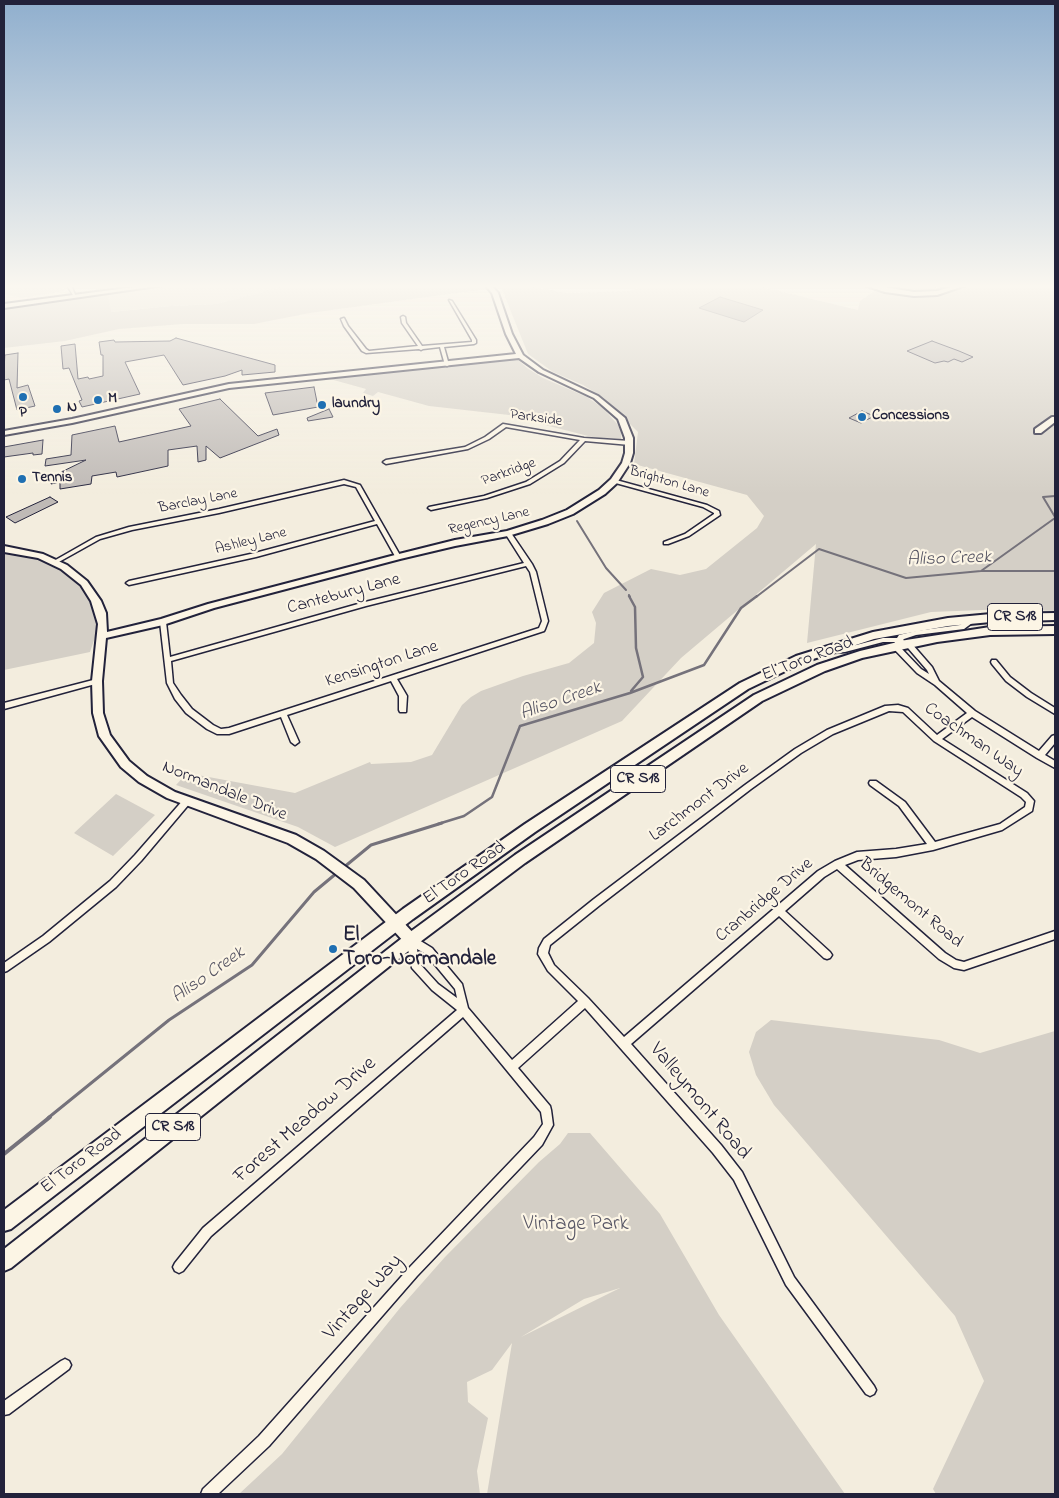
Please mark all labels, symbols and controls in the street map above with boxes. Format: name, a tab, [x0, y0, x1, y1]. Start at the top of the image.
marker: P	[17, 391, 29, 403]
place label: M	[108, 391, 117, 409]
marker: M	[92, 394, 104, 406]
place label: laundry	[332, 396, 380, 414]
marker: laundry	[316, 399, 328, 411]
place label: N	[67, 400, 77, 418]
marker: N	[51, 403, 63, 415]
place label: P	[19, 405, 27, 423]
street label: Parkside	[509, 406, 563, 432]
place label: Concessions	[872, 408, 950, 426]
marker: Concessions	[856, 411, 868, 423]
street label: Parkridge	[479, 455, 539, 491]
street label: Brighton Lane	[627, 463, 711, 503]
place label: Tennis	[32, 470, 72, 488]
marker: Tennis	[16, 473, 28, 485]
street label: Barclay Lane	[157, 486, 239, 518]
street label: Regency Lane	[447, 504, 531, 540]
street label: Ashley Lane	[213, 524, 289, 560]
water label: Aliso Creek	[906, 547, 992, 573]
street label: Cantebury Lane	[285, 570, 403, 620]
road number: CR S18	[988, 604, 1042, 630]
street label: El Toro Road	[759, 633, 857, 687]
street label: Kensington Lane	[323, 637, 441, 693]
water label: Aliso Creek	[517, 678, 605, 726]
street label: Coachman Way	[919, 699, 1027, 783]
street label: Normandale Drive	[158, 757, 290, 827]
street label: Larchmont Drive	[646, 759, 754, 847]
road number: CR S18	[610, 766, 666, 792]
street label: El Toro Road	[419, 838, 511, 910]
street label: Cranbridge Drive	[712, 854, 818, 948]
street label: Bridgemont Road	[854, 854, 966, 954]
place label: El Toro-Normandale	[343, 924, 496, 974]
water label: Aliso Creek	[168, 942, 250, 1010]
marker: El Toro-Normandale	[327, 943, 339, 955]
street label: Valleymont Road	[643, 1038, 755, 1166]
street label: Forest Meadow Drive	[230, 1052, 382, 1190]
road number: CR S18	[146, 1114, 200, 1140]
street label: El Toro Road	[37, 1124, 127, 1200]
park label: Vintage Park	[523, 1213, 629, 1239]
street label: Vintage Way	[319, 1250, 409, 1346]

